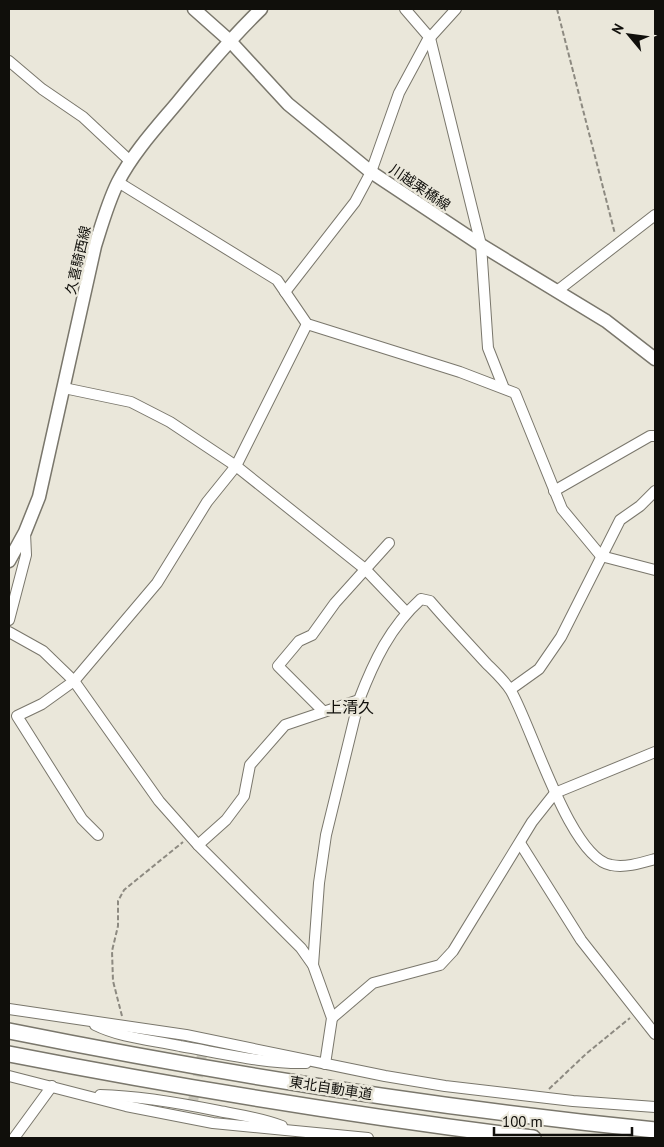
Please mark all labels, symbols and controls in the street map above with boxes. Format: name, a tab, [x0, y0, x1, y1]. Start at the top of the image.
north arrow	[604, 10, 654, 60]
text: N	[608, 20, 628, 37]
street label: 川越栗橋線	[386, 160, 454, 214]
street label: 久喜騎西線	[61, 224, 95, 296]
district label: 上清久	[326, 697, 374, 717]
street label: 東北自動車道	[288, 1073, 374, 1103]
scale bar	[494, 1104, 632, 1136]
text: 100 m	[502, 1112, 543, 1131]

